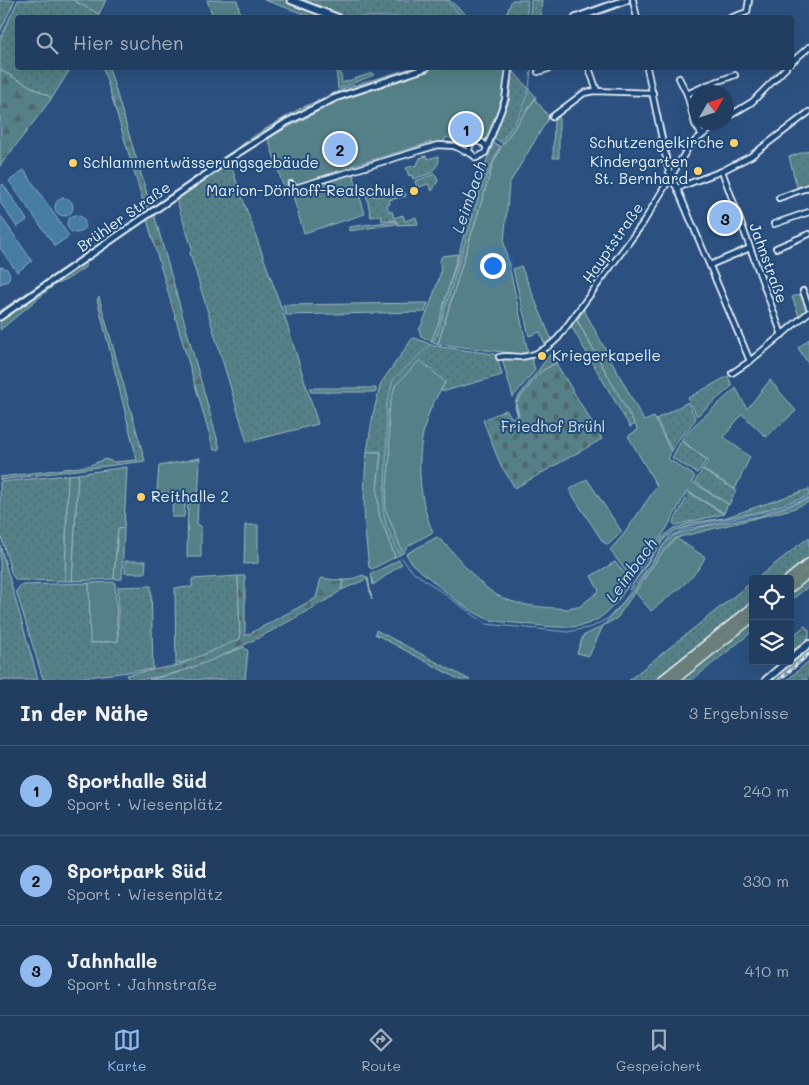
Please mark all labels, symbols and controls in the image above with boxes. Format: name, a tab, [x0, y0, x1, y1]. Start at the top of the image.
search box	[15, 15, 794, 70]
icon: search	[33, 29, 61, 57]
text: Hier suchen	[73, 30, 184, 55]
north arrow	[689, 85, 734, 130]
pin: 1	[450, 110, 482, 148]
pin: 2	[324, 130, 356, 168]
place label: Schutzengelkirche	[589, 132, 724, 152]
marker: Schutzengelkirche	[728, 137, 740, 149]
place label: Kindergarten St. Bernhard	[590, 151, 688, 188]
place label: Schlammentwässerungsgebäude	[83, 152, 319, 172]
marker: Schlammentwässerungsgebäude	[67, 157, 79, 169]
water label: Leimbach	[446, 158, 491, 236]
marker: Kindergarten St. Bernhard	[692, 165, 704, 177]
street label: Brühler Straße	[73, 177, 174, 256]
place label: Marion-Dönhoff-Realschule	[206, 180, 404, 200]
marker: Marion-Dönhoff-Realschule	[408, 185, 420, 197]
street label: Hauptstraße	[577, 198, 647, 287]
pin: 3	[709, 199, 741, 237]
street label: Jahnstraße	[745, 220, 793, 306]
your location	[480, 253, 506, 279]
place label: Kriegerkapelle	[552, 345, 661, 365]
marker: Kriegerkapelle	[536, 350, 548, 362]
park label: Friedhof Brühl	[501, 416, 605, 436]
place label: Reithalle 2	[151, 486, 229, 506]
marker: Reithalle 2	[135, 491, 147, 503]
water label: Leimbach	[600, 533, 661, 606]
map controls	[749, 575, 794, 665]
button: locate	[749, 575, 794, 620]
button: layers	[749, 620, 794, 665]
text: In der Nähe	[20, 699, 148, 726]
text: 3 Ergebnisse	[689, 702, 789, 723]
text: Sporthalle Süd	[67, 768, 207, 793]
text: 1	[32, 780, 40, 801]
text: 240 m	[743, 780, 789, 801]
text: Sport · Wiesenplätz	[67, 793, 223, 814]
text: Sportpark Süd	[67, 858, 206, 883]
text: 2	[32, 870, 40, 891]
text: 330 m	[743, 870, 789, 891]
text: Sport · Wiesenplätz	[67, 883, 223, 904]
text: Jahnhalle	[67, 948, 157, 973]
text: 3	[31, 960, 41, 981]
text: 410 m	[745, 960, 789, 981]
text: Sport · Jahnstraße	[67, 973, 217, 994]
tab: Karte	[107, 1026, 147, 1075]
tab: Route	[361, 1026, 401, 1075]
tab: Gespeichert	[616, 1026, 702, 1075]

